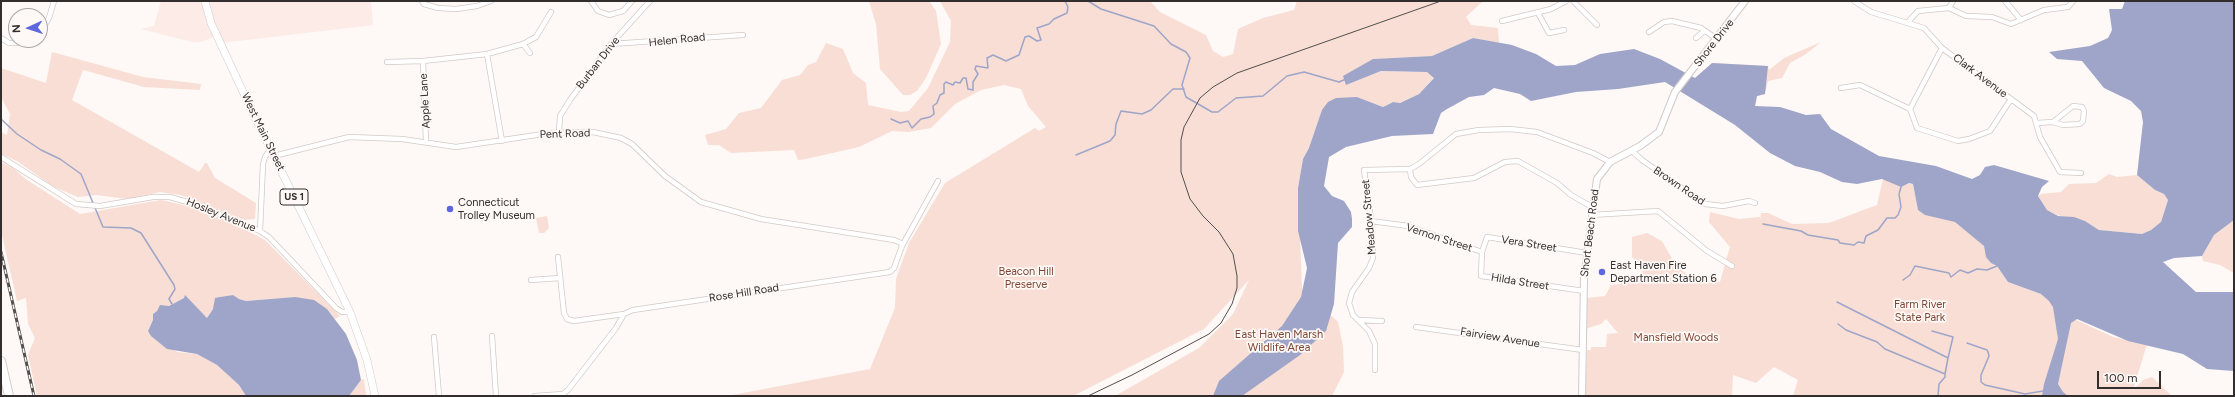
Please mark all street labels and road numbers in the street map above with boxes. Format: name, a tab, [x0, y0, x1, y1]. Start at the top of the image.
street label: Shore Drive	[1691, 16, 1737, 70]
street label: Helen Road	[648, 30, 706, 50]
street label: Burban Drive	[573, 34, 623, 92]
street label: Clark Avenue	[1950, 51, 2010, 101]
street label: Apple Lane	[417, 73, 433, 129]
street label: West Main Street	[238, 91, 288, 173]
street label: Pent Road	[539, 127, 591, 141]
street label: Brown Road	[1651, 164, 1707, 208]
street label: Meadow Street	[1359, 179, 1379, 255]
street label: Short Beach Road	[1578, 188, 1602, 278]
road number: US 1	[280, 189, 308, 205]
street label: Hosley Avenue	[184, 195, 258, 235]
street label: Vernon Street	[1404, 221, 1474, 255]
street label: Vera Street	[1500, 233, 1558, 255]
street label: Hilda Street	[1490, 271, 1550, 293]
street label: Rose Hill Road	[708, 281, 780, 305]
street label: Fairview Avenue	[1459, 325, 1541, 351]

